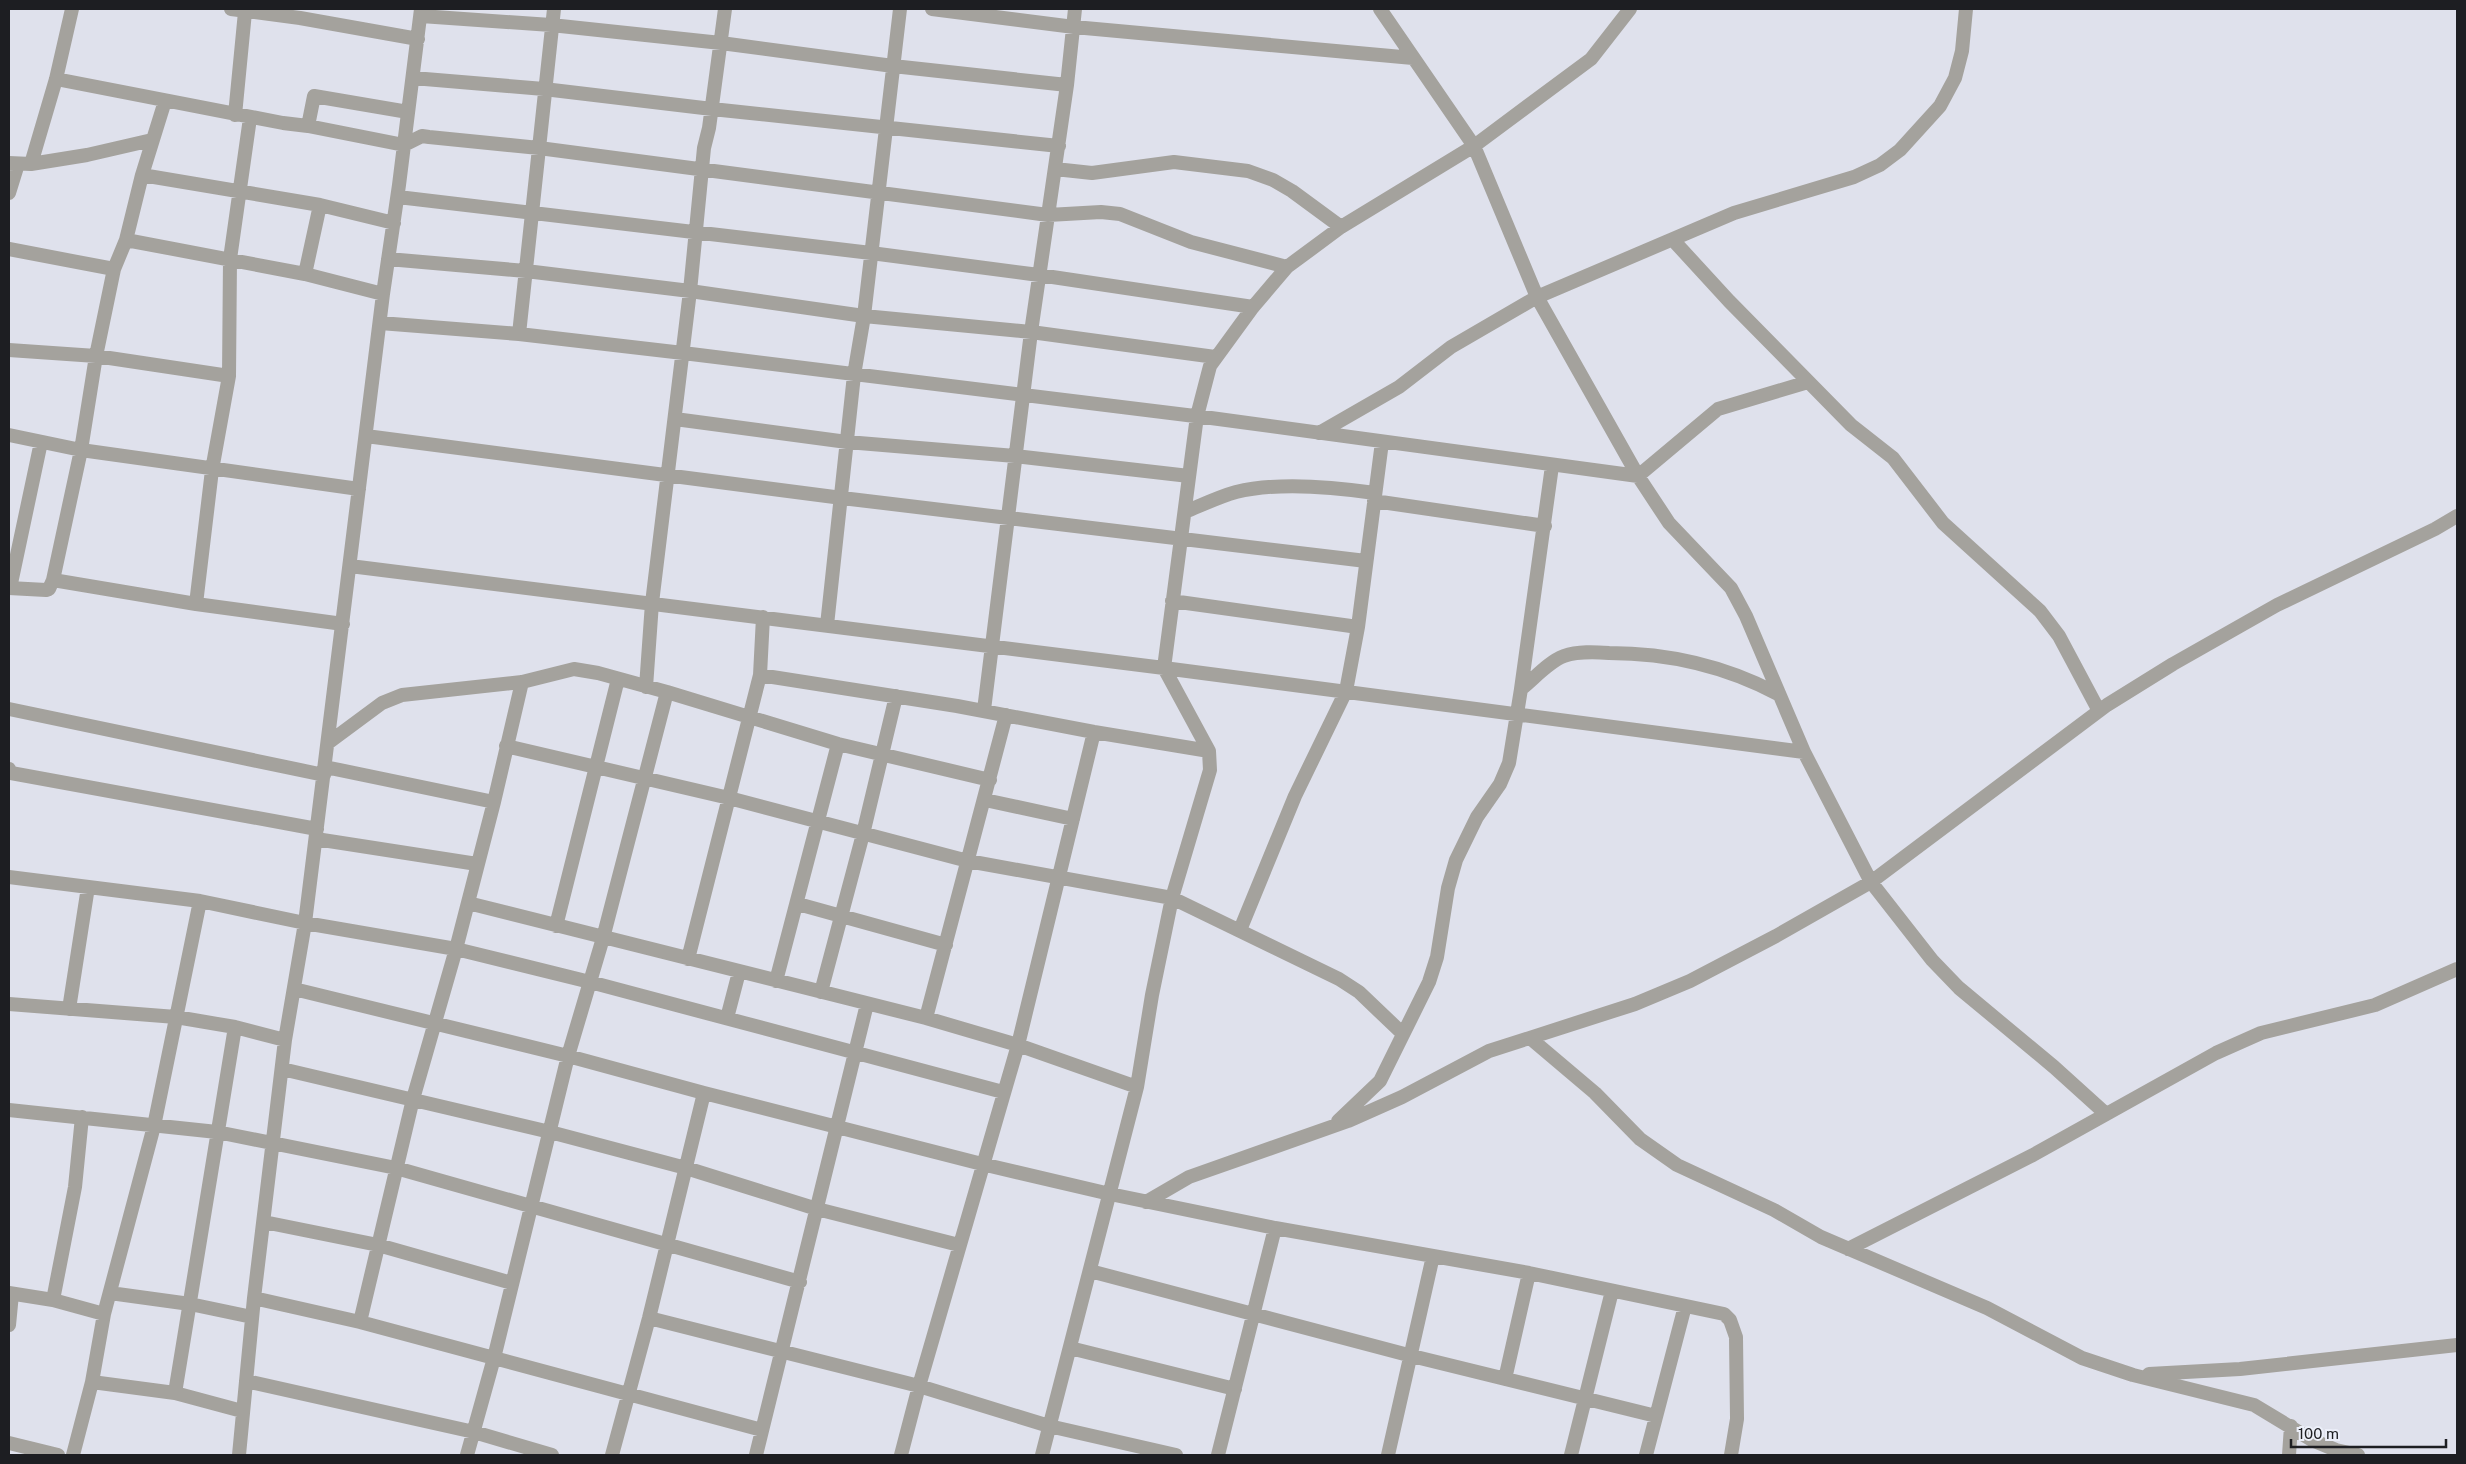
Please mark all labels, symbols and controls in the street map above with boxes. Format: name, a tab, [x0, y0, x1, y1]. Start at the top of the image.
scale bar	[2291, 1416, 2446, 1448]
text: 100 m	[2298, 1425, 2339, 1442]

